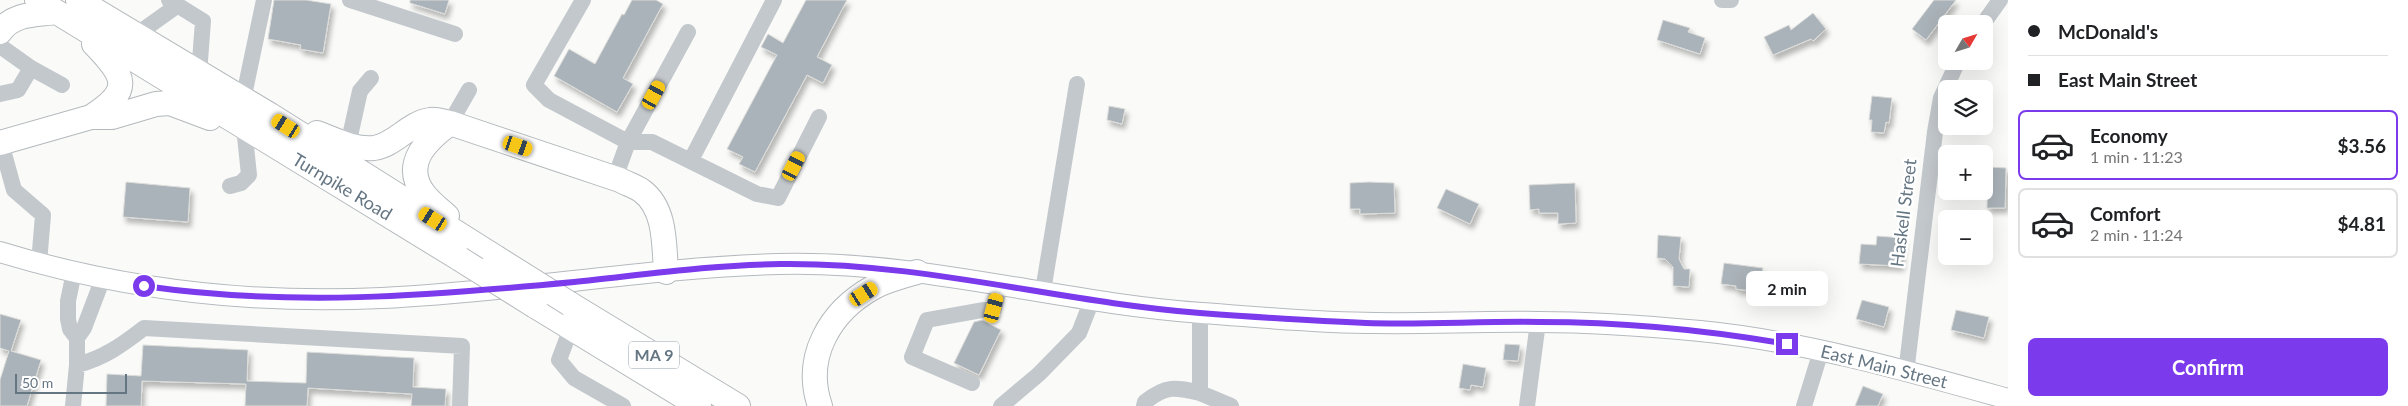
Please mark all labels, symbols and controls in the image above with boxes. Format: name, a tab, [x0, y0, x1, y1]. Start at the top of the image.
north arrow	[1938, 15, 1992, 70]
map controls	[1938, 15, 1993, 265]
text: McDonald's	[2058, 20, 2158, 43]
text: East Main Street	[2058, 68, 2197, 91]
car	[640, 78, 667, 112]
button: layers	[1938, 80, 1993, 135]
car	[269, 112, 302, 140]
icon: car	[2030, 123, 2075, 168]
text: Economy	[2090, 124, 2168, 147]
car	[501, 134, 534, 158]
text: $3.56	[2337, 134, 2386, 157]
button: +	[1938, 145, 1993, 200]
text: 1 min · 11:23	[2090, 147, 2183, 166]
street label: Turnpike Road	[289, 148, 396, 225]
car	[780, 149, 807, 183]
street label: Haskell Street	[1885, 157, 1921, 268]
icon: car	[2030, 201, 2075, 246]
text: Comfort	[2090, 202, 2161, 225]
car	[416, 205, 449, 233]
button: −	[1938, 210, 1993, 265]
text: $4.81	[2337, 212, 2386, 235]
text: 2 min · 11:24	[2090, 225, 2183, 244]
callout: 2 min	[1746, 272, 1828, 306]
route start	[133, 275, 155, 297]
text: 2 min	[1767, 279, 1807, 298]
car	[847, 280, 880, 308]
car	[982, 292, 1005, 324]
route end	[1776, 333, 1798, 355]
button: Confirm	[2028, 338, 2388, 396]
street label: East Main Street	[1819, 340, 1950, 393]
road number: MA 9	[629, 342, 679, 368]
scale bar	[15, 371, 128, 394]
text: 50 m	[22, 374, 53, 391]

